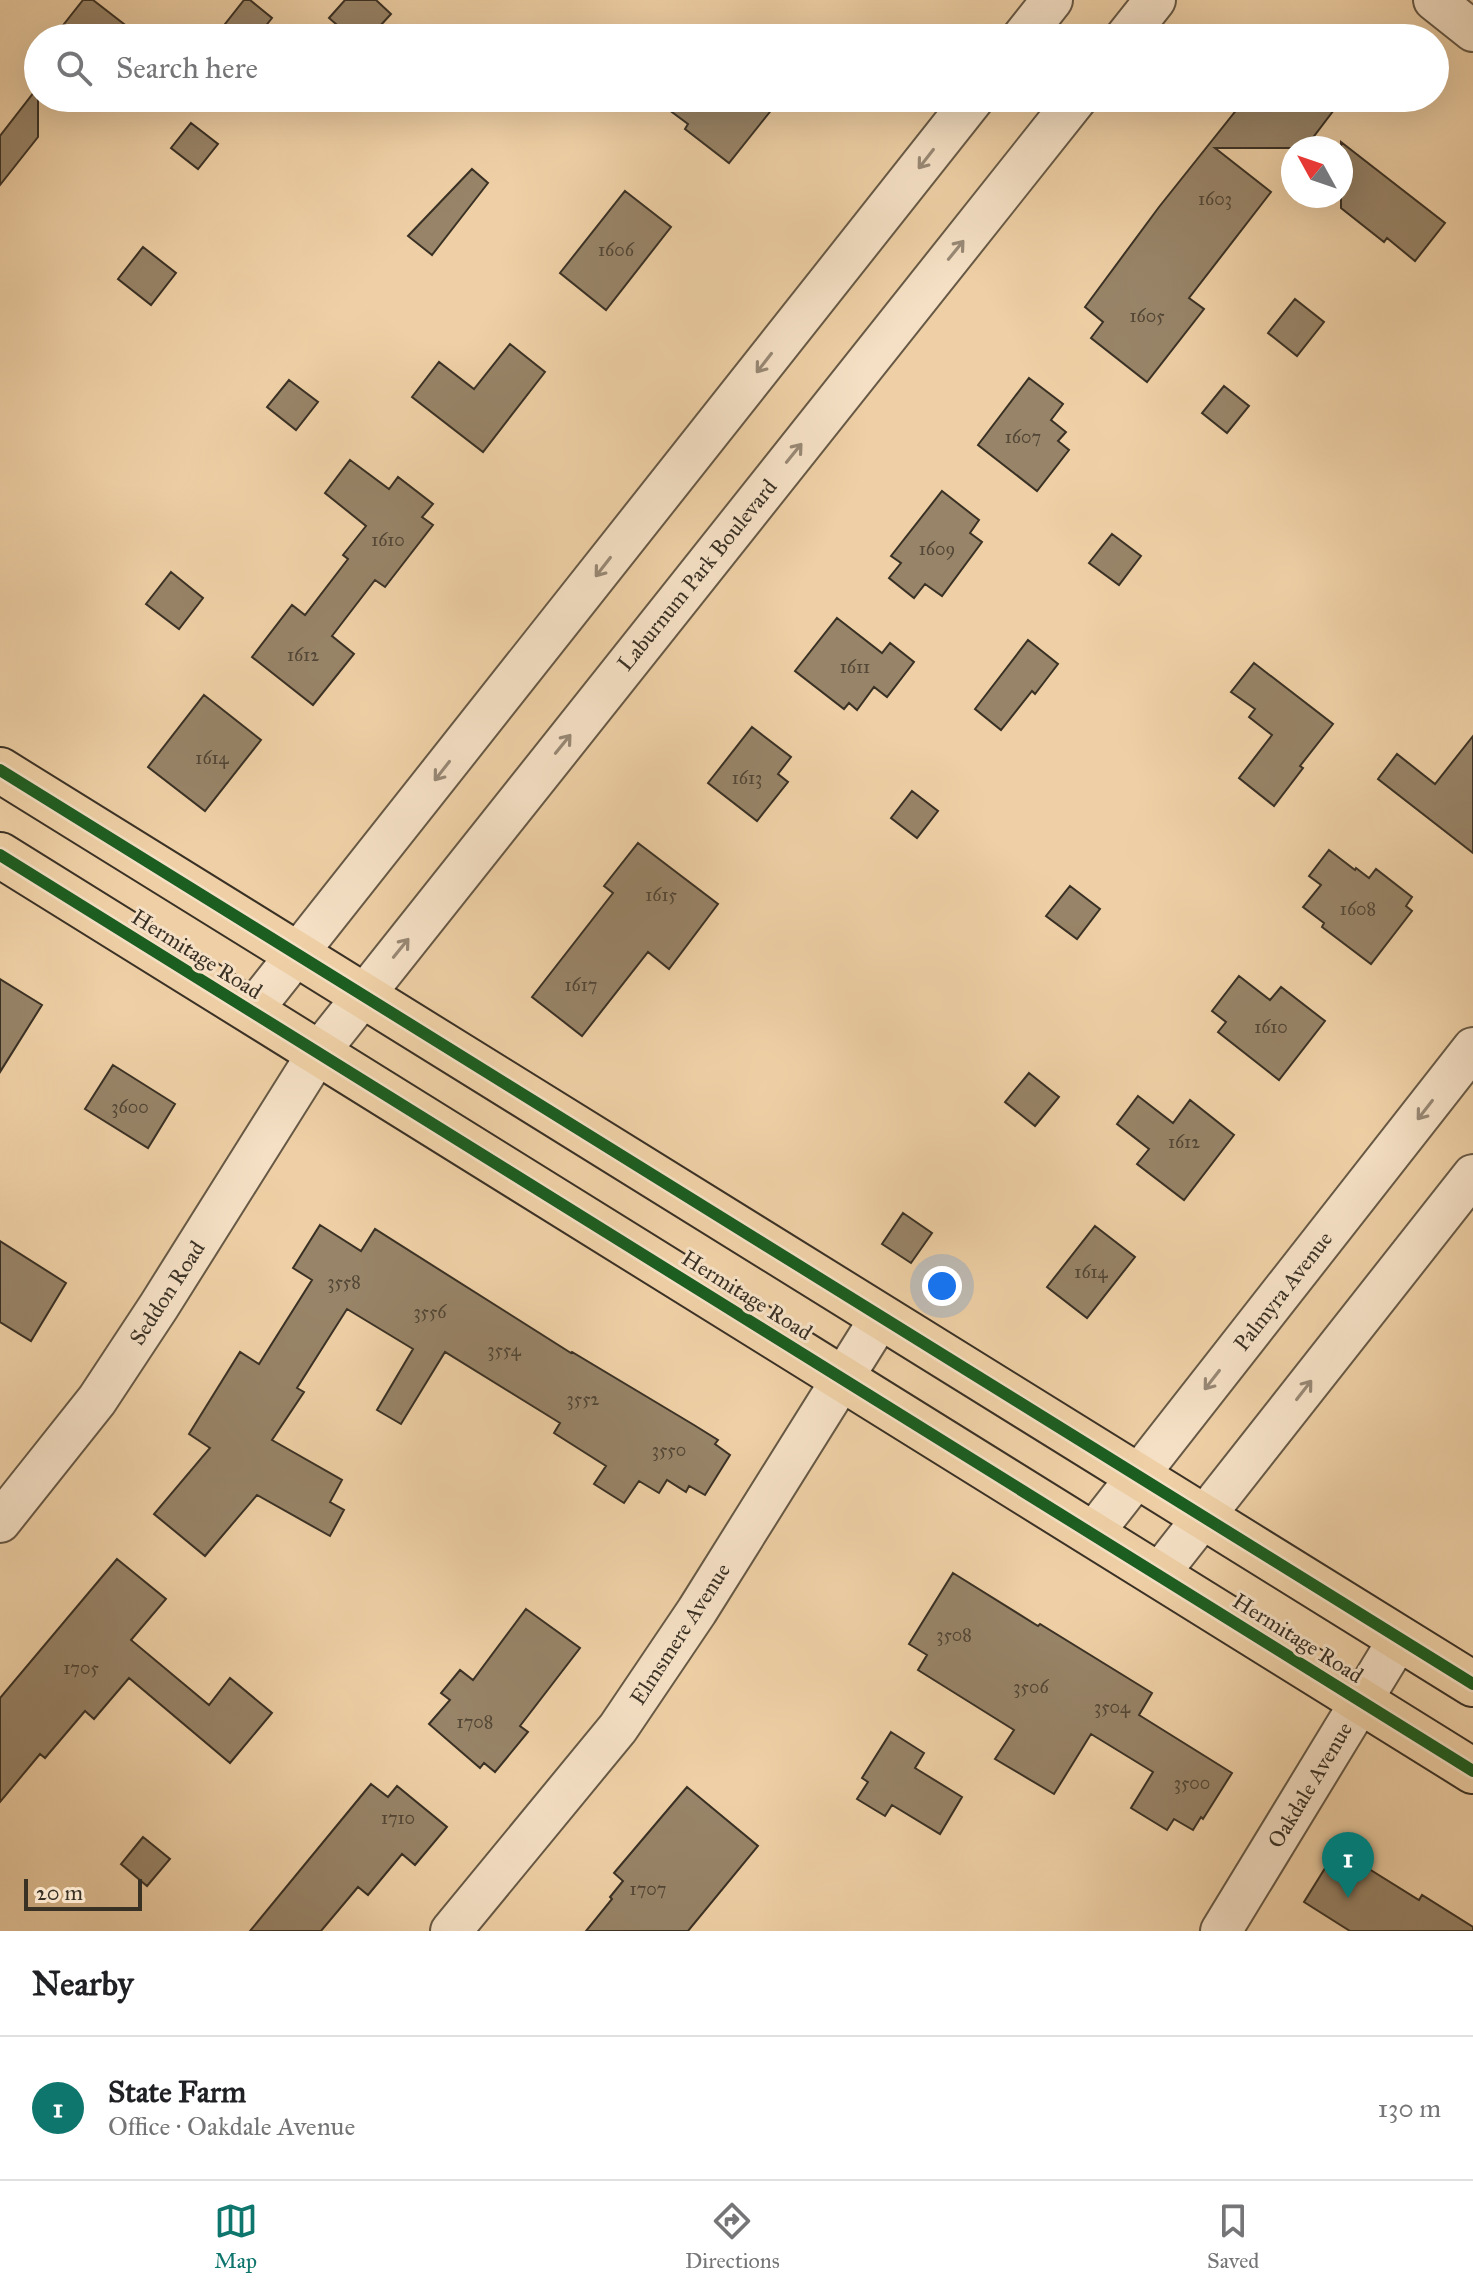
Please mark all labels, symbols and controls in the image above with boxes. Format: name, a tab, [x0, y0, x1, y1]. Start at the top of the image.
search box	[24, 24, 1449, 112]
icon: search	[52, 46, 96, 90]
text: Search here	[116, 50, 258, 86]
north arrow	[1281, 136, 1353, 208]
one-way arrow	[917, 148, 934, 169]
house number: 1603	[1198, 188, 1232, 210]
house number: 1606	[598, 239, 635, 261]
one-way arrow	[948, 240, 965, 261]
house number: 1605	[1129, 305, 1165, 327]
one-way arrow	[756, 352, 773, 373]
house number: 1607	[1005, 426, 1041, 448]
one-way arrow	[786, 443, 803, 464]
street label: Laburnum Park Boulevard	[611, 474, 783, 676]
house number: 1610	[371, 529, 405, 551]
house number: 1609	[919, 538, 955, 560]
one-way arrow	[595, 556, 612, 577]
house number: 1612	[287, 644, 319, 666]
house number: 1611	[840, 656, 870, 678]
one-way arrow	[554, 734, 571, 755]
house number: 1614	[195, 747, 230, 769]
one-way arrow	[433, 760, 451, 781]
house number: 1613	[732, 767, 762, 789]
house number: 1615	[645, 884, 677, 906]
house number: 1608	[1340, 898, 1376, 920]
street label: Hermitage Road	[127, 903, 267, 1005]
one-way arrow	[392, 938, 409, 959]
house number: 1617	[565, 974, 597, 996]
house number: 1610	[1254, 1016, 1288, 1038]
house number: 3600	[111, 1096, 149, 1118]
one-way arrow	[1416, 1099, 1433, 1120]
house number: 1612	[1168, 1131, 1200, 1153]
street label: Palmyra Avenue	[1228, 1226, 1338, 1356]
street label: Seddon Road	[123, 1236, 211, 1350]
street label: Hermitage Road	[677, 1244, 817, 1346]
house number: 1614	[1074, 1261, 1109, 1283]
your location	[922, 1266, 962, 1306]
house number: 3558	[327, 1271, 361, 1293]
house number: 3556	[413, 1301, 447, 1323]
house number: 3554	[487, 1339, 522, 1361]
one-way arrow	[1204, 1369, 1221, 1390]
one-way arrow	[1295, 1380, 1313, 1401]
house number: 3552	[567, 1388, 600, 1410]
house number: 3550	[652, 1439, 686, 1461]
street label: Elmsmere Avenue	[624, 1558, 736, 1710]
street label: Hermitage Road	[1228, 1587, 1368, 1689]
house number: 3508	[936, 1624, 972, 1646]
house number: 1705	[63, 1657, 99, 1679]
house number: 3506	[1013, 1676, 1049, 1698]
house number: 3504	[1094, 1696, 1131, 1718]
house number: 1708	[457, 1711, 493, 1733]
street label: Oakdale Avenue	[1262, 1717, 1358, 1853]
house number: 3500	[1174, 1772, 1210, 1794]
house number: 1710	[381, 1807, 415, 1829]
pin: 1	[1322, 1832, 1374, 1898]
scale bar	[24, 1875, 142, 1911]
house number: 1707	[630, 1878, 666, 1900]
text: 20 m	[36, 1879, 83, 1906]
text: Nearby	[32, 1963, 134, 2004]
text: State Farm	[108, 2074, 246, 2110]
text: 1	[53, 2092, 63, 2124]
text: 130 m	[1378, 2092, 1441, 2124]
text: Office · Oakdale Avenue	[108, 2110, 355, 2142]
tab: Map	[214, 2199, 258, 2274]
tab: Directions	[685, 2199, 780, 2274]
tab: Saved	[1207, 2199, 1259, 2274]

